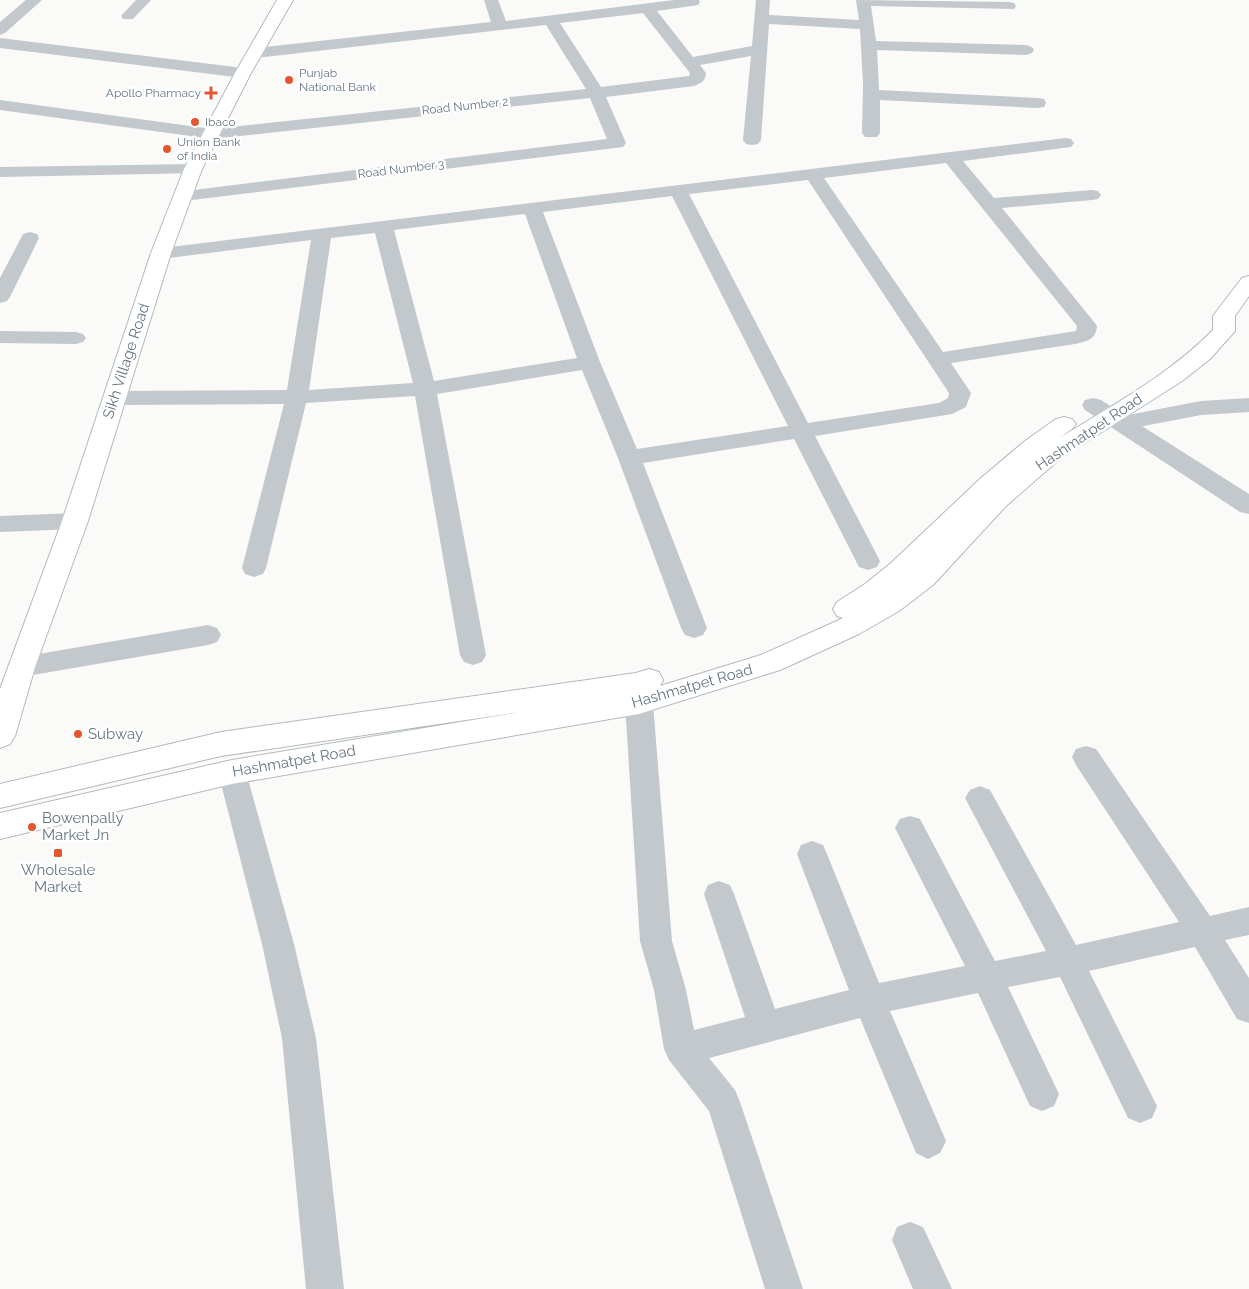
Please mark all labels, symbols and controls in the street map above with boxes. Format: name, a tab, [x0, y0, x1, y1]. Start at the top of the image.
place label: Punjab National Bank	[299, 66, 376, 94]
marker: Punjab National Bank	[283, 74, 295, 86]
place label: Apollo Pharmacy	[106, 86, 201, 100]
marker: Apollo Pharmacy	[205, 87, 217, 99]
street label: Road Number 2	[421, 94, 509, 118]
place label: Ibaco	[205, 115, 236, 129]
marker: Ibaco	[189, 116, 201, 128]
place label: Union Bank of India	[177, 135, 241, 163]
marker: Union Bank of India	[161, 143, 173, 155]
street label: Road Number 3	[357, 157, 445, 181]
street label: Sikh Village Road	[99, 301, 153, 421]
street label: Hashmatpet Road	[1032, 390, 1146, 474]
street label: Hashmatpet Road	[629, 660, 755, 712]
place label: Subway	[88, 725, 143, 743]
marker: Subway	[72, 728, 84, 740]
street label: Hashmatpet Road	[231, 741, 357, 781]
place label: Bowenpally Market Jn	[42, 809, 124, 844]
marker: Bowenpally Market Jn	[26, 821, 38, 833]
marker: Wholesale Market	[52, 847, 64, 859]
place label: Wholesale Market	[21, 861, 95, 896]

